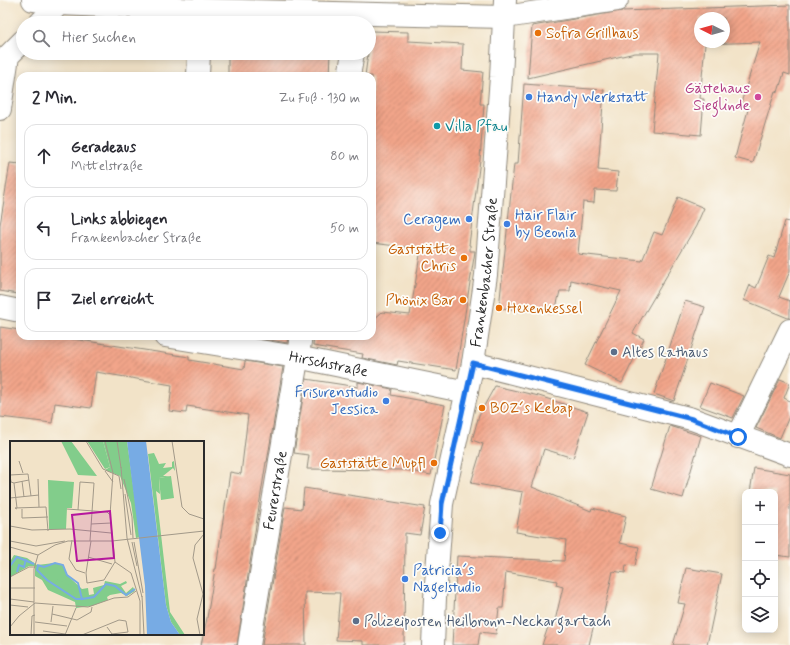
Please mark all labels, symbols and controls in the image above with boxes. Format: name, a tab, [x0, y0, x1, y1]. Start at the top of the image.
north arrow	[694, 12, 730, 48]
search box	[16, 16, 376, 60]
place label: Sofra Grillhaus	[546, 24, 639, 44]
icon: search	[30, 27, 52, 49]
text: Hier suchen	[62, 28, 136, 48]
marker: Sofra Grillhaus	[533, 28, 543, 38]
place label: Gästehaus Sieglinde	[685, 79, 750, 117]
text: 2 Min.	[32, 87, 77, 109]
place label: Handy Werkstatt	[537, 88, 649, 108]
text: Zu Fuß · 130 m	[279, 90, 360, 107]
marker: Handy Werkstatt	[524, 92, 534, 102]
marker: Gästehaus Sieglinde	[753, 92, 763, 102]
place label: Villa Pfau	[445, 117, 508, 137]
marker: Villa Pfau	[432, 121, 442, 131]
text: Geradeaus	[71, 138, 136, 158]
icon: ahead	[33, 145, 55, 167]
text: 80 m	[330, 148, 359, 165]
text: Mittelstraße	[71, 158, 143, 175]
street label: Frankenbacher Straße	[466, 197, 503, 349]
place label: Hair Flair by Beonia	[515, 206, 577, 243]
text: Links abbiegen	[71, 210, 168, 230]
place label: Ceragem	[403, 210, 461, 231]
marker: Ceragem	[464, 214, 474, 224]
icon: left	[33, 217, 55, 239]
marker: Hair Flair by Beonia	[502, 219, 512, 229]
text: 50 m	[330, 220, 359, 237]
text: Frankenbacher Straße	[71, 230, 201, 247]
place label: Gaststätte Chris	[388, 240, 456, 277]
marker: Gaststätte Chris	[459, 253, 469, 263]
icon: arrive	[33, 289, 55, 311]
text: Ziel erreicht	[71, 290, 154, 310]
place label: Phönix Bar	[386, 291, 455, 311]
marker: Phönix Bar	[458, 295, 468, 305]
place label: Hexenkessel	[507, 299, 583, 319]
marker: Hexenkessel	[494, 303, 504, 313]
place label: Altes Rathaus	[622, 343, 708, 363]
street label: Hirschstraße	[288, 347, 370, 382]
marker: Altes Rathaus	[609, 347, 619, 357]
place label: Frisurenstudio Jessica	[295, 383, 379, 420]
marker: Frisurenstudio Jessica	[381, 396, 391, 406]
place label: BOZ´s Kebap	[490, 399, 573, 419]
marker: BOZ´s Kebap	[477, 403, 487, 413]
route start	[729, 428, 747, 446]
inset map	[10, 441, 204, 635]
street label: Feurerstraße	[260, 449, 293, 532]
place label: Gaststätte Mupfl	[320, 454, 426, 474]
marker: Gaststätte Mupfl	[429, 458, 439, 468]
map controls	[742, 489, 778, 633]
button: +	[742, 489, 778, 525]
route end	[431, 524, 449, 542]
button: −	[742, 525, 778, 561]
place label: Patricia´s Nagelstudio	[413, 561, 481, 599]
button: locate	[742, 561, 778, 597]
marker: Patricia´s Nagelstudio	[400, 574, 410, 584]
button: layers	[742, 597, 778, 633]
place label: Polizeiposten Heilbronn-Neckargartach	[364, 612, 611, 633]
marker: Polizeiposten Heilbronn-Neckargartach	[351, 616, 361, 626]

